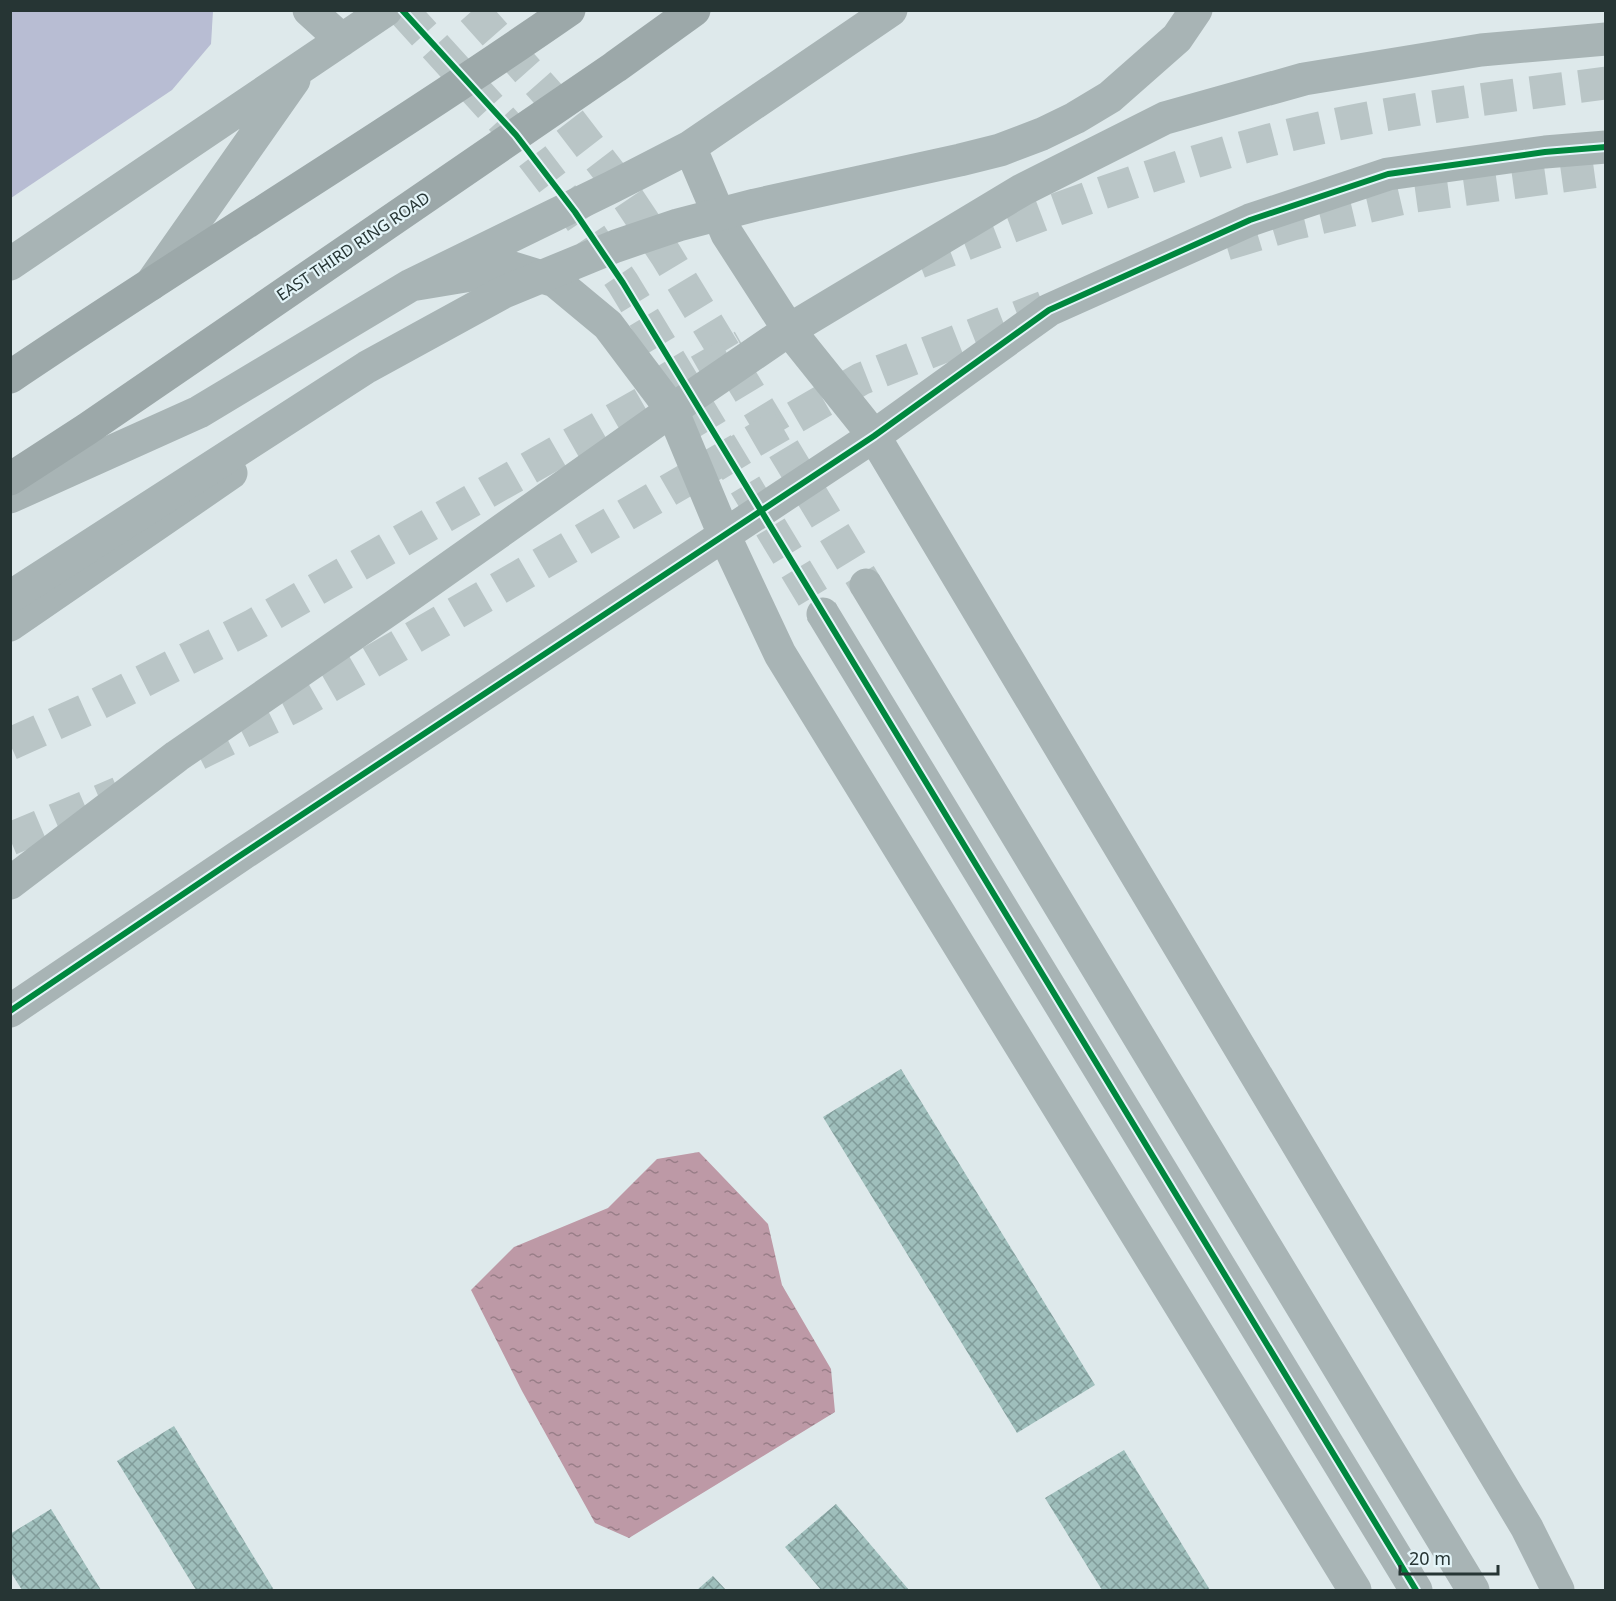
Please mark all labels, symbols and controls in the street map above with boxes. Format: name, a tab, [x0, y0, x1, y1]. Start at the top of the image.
street label: EAST THIRD RING ROAD	[272, 186, 434, 306]
scale bar	[1400, 1538, 1498, 1576]
text: 20 m	[1409, 1546, 1451, 1570]

